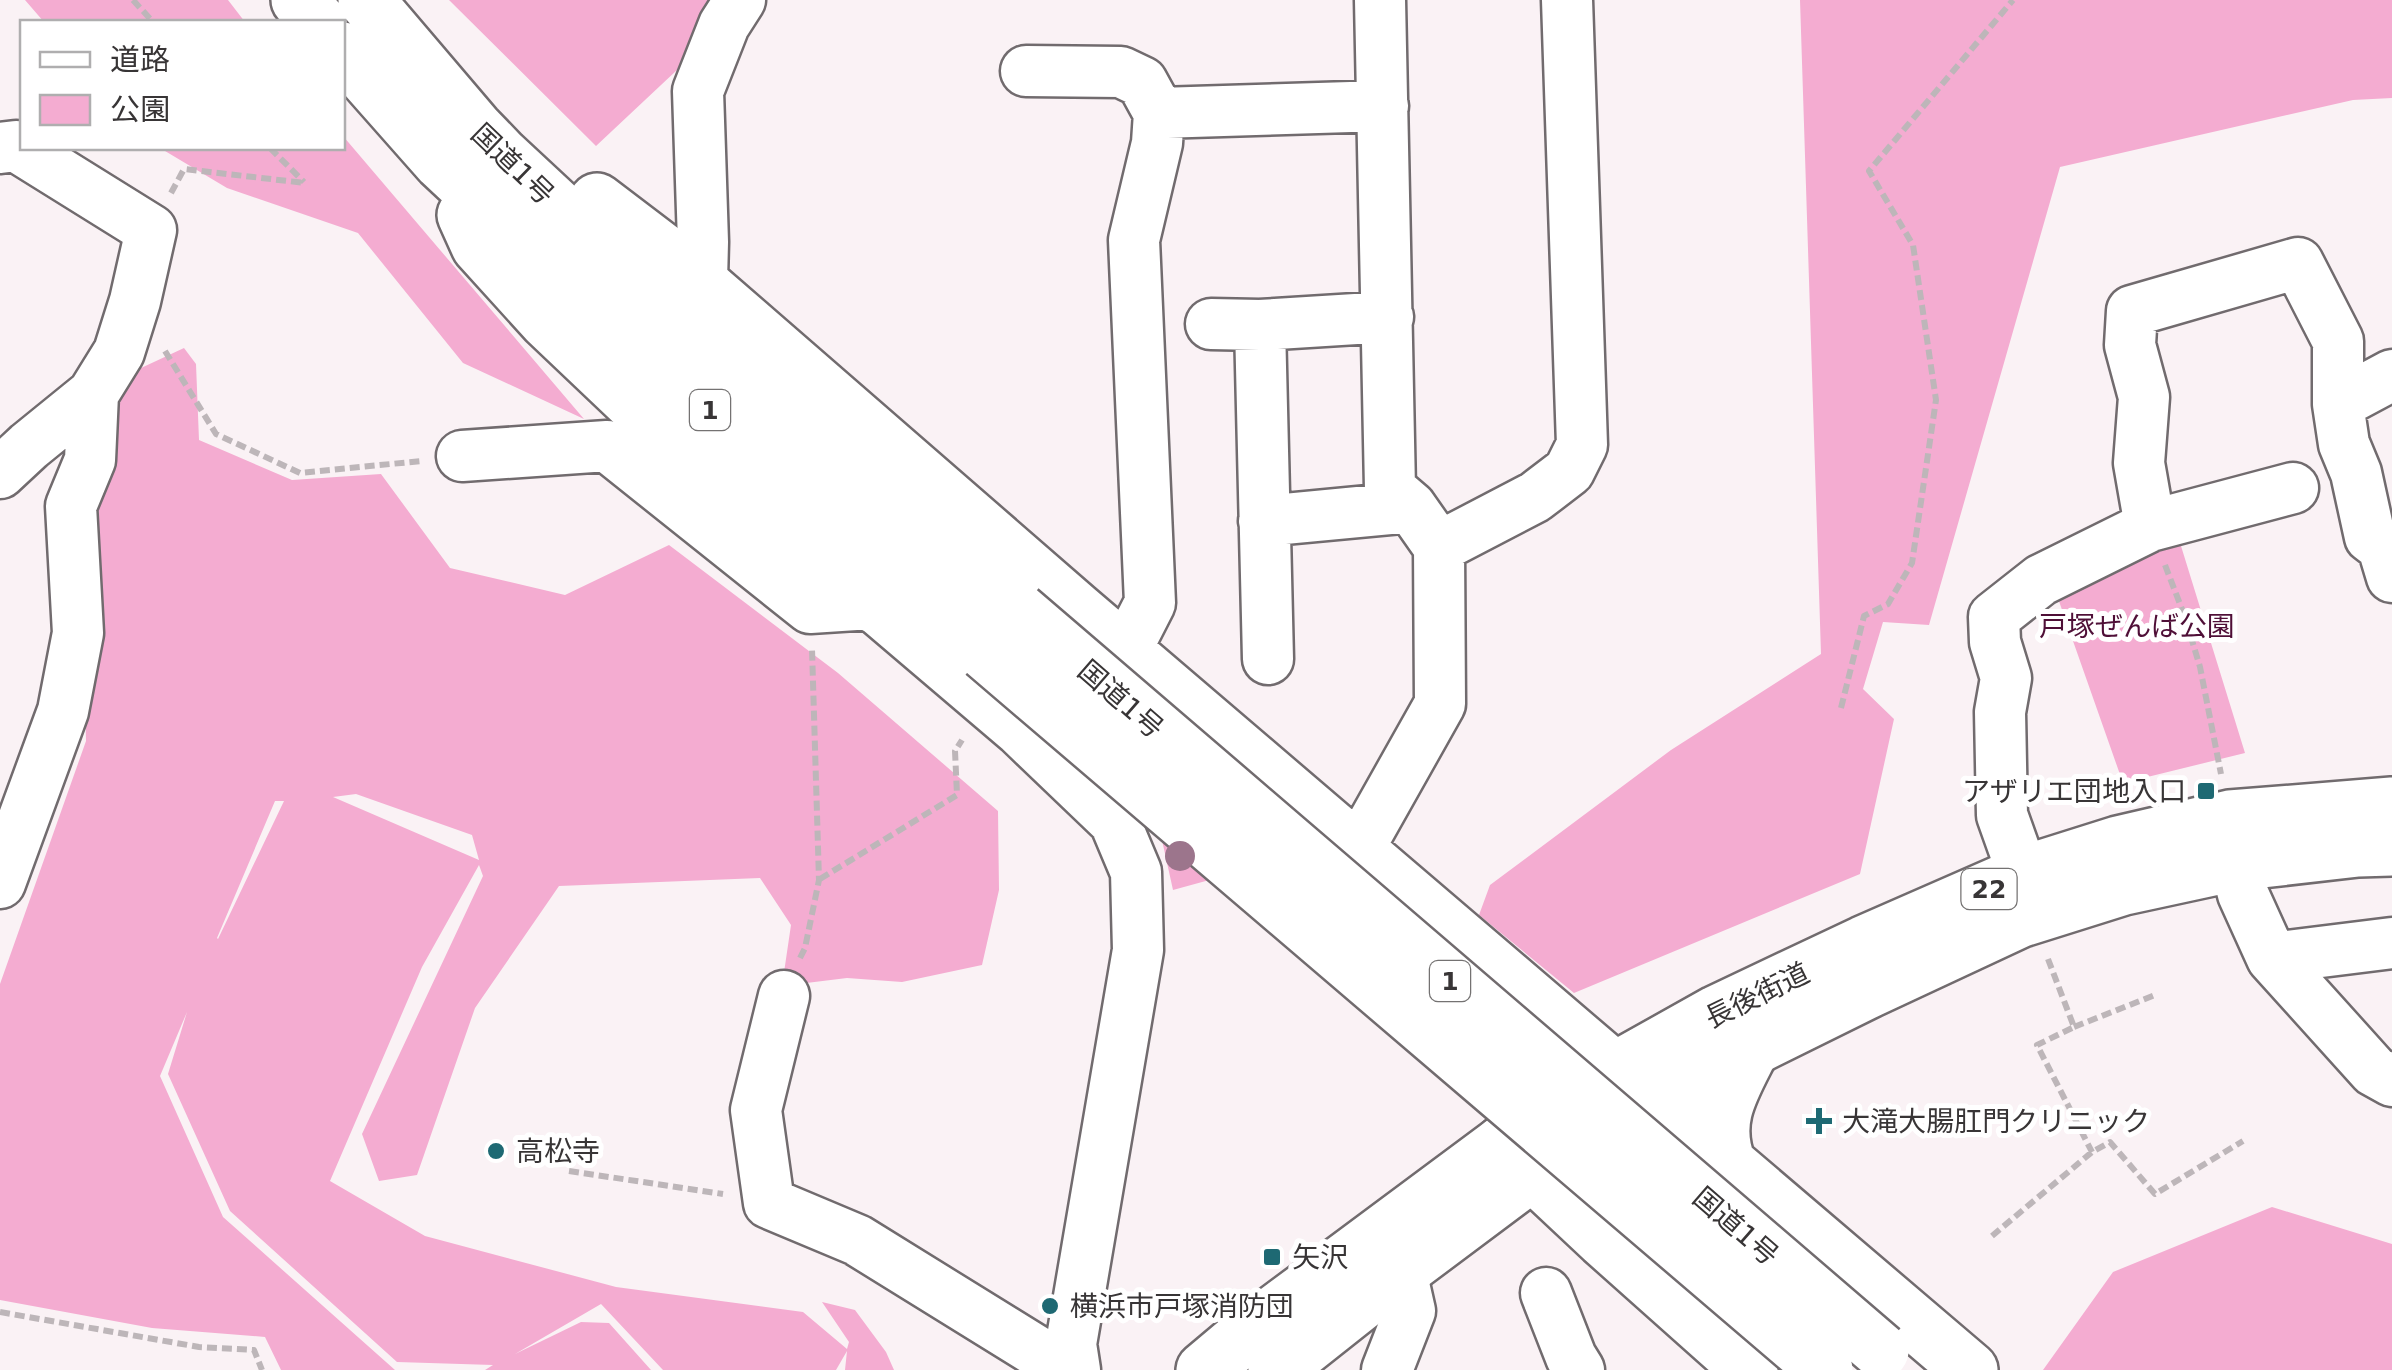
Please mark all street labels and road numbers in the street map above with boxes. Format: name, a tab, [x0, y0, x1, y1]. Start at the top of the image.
street label: 国道1号	[465, 117, 561, 212]
road number: 1	[690, 390, 730, 430]
street label: 国道1号	[1071, 654, 1170, 745]
road number: 22	[1962, 869, 2016, 909]
street label: 長後街道	[1700, 956, 1815, 1035]
road number: 1	[1430, 961, 1470, 1001]
street label: 国道1号	[1686, 1181, 1785, 1272]

